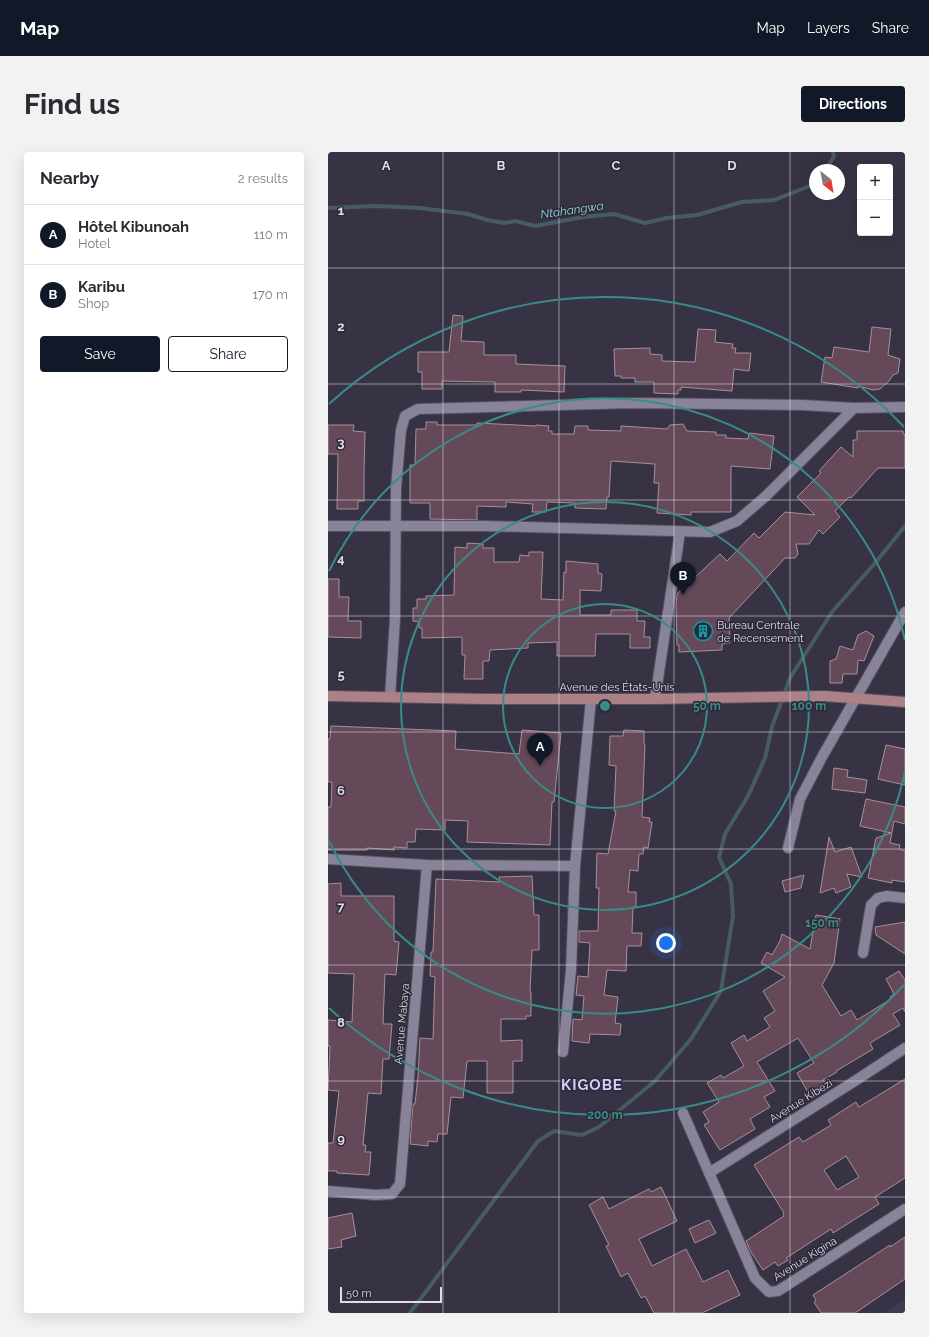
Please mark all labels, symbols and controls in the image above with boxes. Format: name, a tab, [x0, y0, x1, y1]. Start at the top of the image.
text: Map	[20, 17, 59, 39]
text: Map	[757, 20, 785, 36]
text: Layers	[807, 20, 850, 36]
text: Share	[872, 20, 909, 36]
button: Directions	[801, 86, 905, 122]
text: Find us	[24, 88, 120, 121]
text: A	[382, 158, 391, 173]
text: B	[497, 158, 506, 173]
text: C	[612, 158, 621, 173]
text: D	[727, 158, 737, 173]
north arrow	[809, 164, 845, 200]
map controls	[857, 164, 893, 236]
button: +	[857, 164, 893, 200]
text: Nearby	[40, 168, 99, 188]
text: 2 results	[238, 171, 288, 186]
water label: Ntahangwa	[540, 199, 604, 221]
button: −	[857, 200, 893, 236]
text: 1	[338, 203, 345, 218]
text: Hôtel Kibunoah	[78, 218, 189, 236]
text: A	[49, 227, 57, 242]
text: 110 m	[254, 227, 288, 242]
text: Hotel	[78, 236, 111, 251]
text: Karibu	[78, 278, 125, 296]
text: B	[49, 287, 57, 302]
text: 170 m	[252, 287, 288, 302]
text: Shop	[78, 296, 109, 311]
text: 2	[337, 319, 345, 334]
button: Save	[40, 336, 160, 372]
button: Share	[168, 336, 288, 372]
text: 3	[337, 435, 345, 450]
text: 4	[337, 551, 345, 566]
pin: B	[670, 562, 696, 595]
place label: Bureau Centrale de Recensement	[717, 619, 804, 645]
building icon: Bureau Centrale de Recensement	[692, 620, 714, 642]
text: 5	[337, 667, 345, 682]
street label: Avenue des États-Unis	[559, 680, 675, 694]
centre of rings	[598, 699, 612, 713]
text: 50 m	[693, 699, 721, 713]
text: 100 m	[792, 699, 826, 713]
pin: A	[527, 733, 553, 766]
text: 6	[337, 783, 345, 798]
text: 7	[337, 899, 345, 914]
text: 150 m	[805, 916, 839, 930]
your location	[656, 933, 676, 953]
street label: Avenue Mabaya	[392, 983, 412, 1065]
text: 8	[337, 1015, 345, 1030]
district label: KIGOBE	[561, 1076, 623, 1094]
street label: Avenue Kibezi	[767, 1076, 835, 1126]
text: 200 m	[587, 1108, 623, 1122]
text: 9	[337, 1131, 345, 1146]
street label: Avenue Kigina	[771, 1234, 839, 1284]
scale bar	[340, 1285, 442, 1304]
text: 50 m	[346, 1287, 372, 1300]

